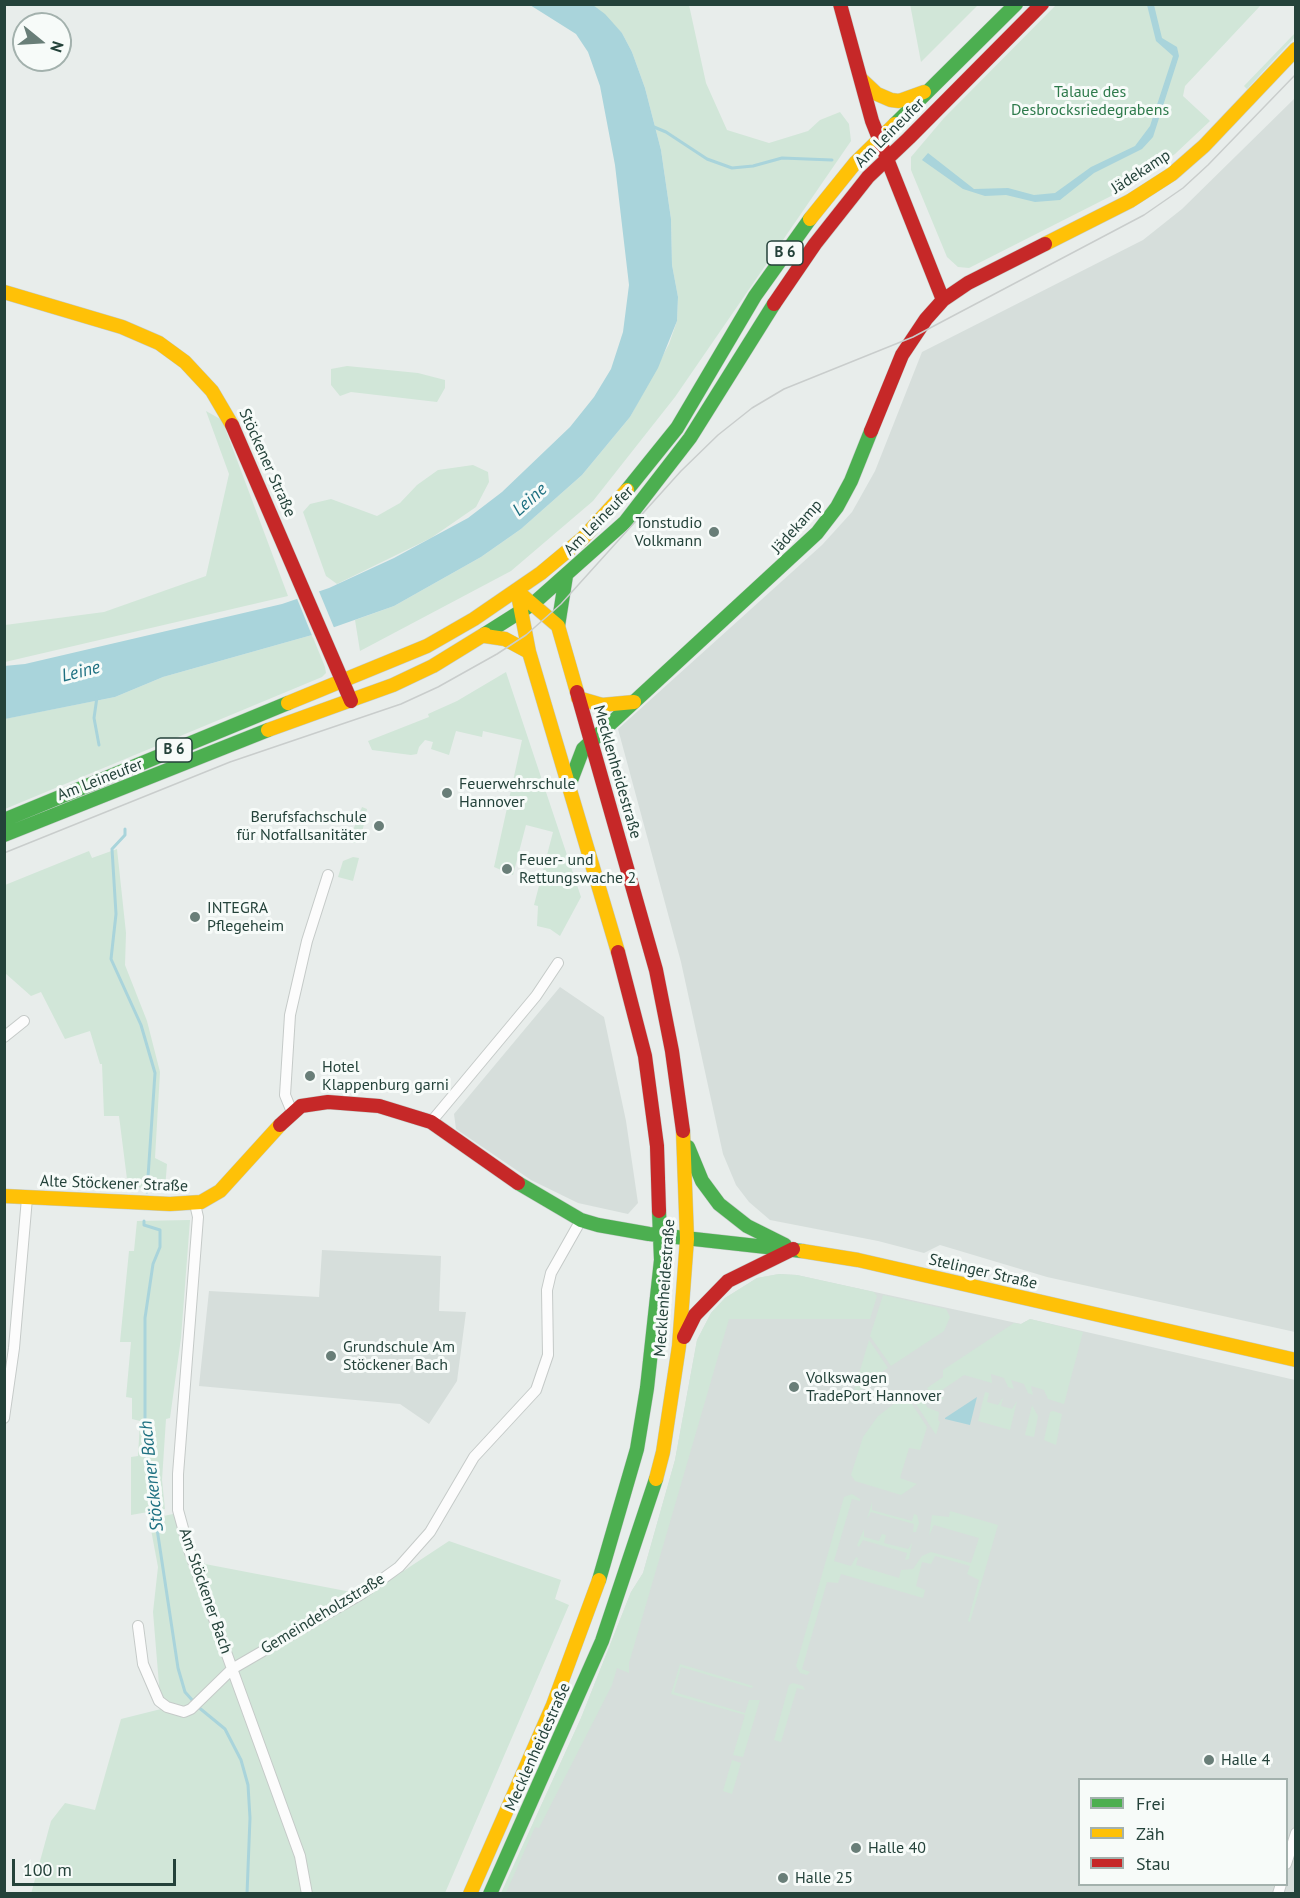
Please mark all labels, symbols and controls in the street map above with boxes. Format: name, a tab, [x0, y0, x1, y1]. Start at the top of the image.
north arrow	[12, 12, 72, 72]
text: N	[46, 39, 68, 55]
park label: Talaue des Desbrocksriedegrabens	[1011, 82, 1169, 120]
street label: Am Leineufer	[851, 94, 929, 172]
street label: Jädekamp	[1108, 146, 1174, 198]
road number: B 6	[767, 241, 803, 265]
street label: Stöckener Straße	[235, 406, 299, 520]
water label: Leine	[508, 479, 552, 521]
street label: Am Leineufer	[560, 482, 638, 560]
street label: Jädekamp	[768, 496, 826, 558]
place label: Tonstudio Volkmann	[634, 513, 702, 551]
marker: Tonstudio Volkmann	[707, 525, 721, 539]
water label: Leine	[59, 657, 103, 687]
street label: Mecklenheidestraße	[589, 703, 645, 841]
road number: B 6	[156, 738, 192, 762]
street label: Am Leineufer	[54, 755, 146, 805]
place label: Feuerwehrschule Hannover	[459, 774, 576, 812]
marker: Feuerwehrschule Hannover	[440, 786, 454, 800]
place label: Berufsfachschule für Notfallsanitäter	[237, 807, 367, 845]
marker: Berufsfachschule für Notfallsanitäter	[372, 819, 386, 833]
place label: Feuer- und Rettungswache 2	[519, 850, 636, 888]
marker: Feuer- und Rettungswache 2	[500, 862, 514, 876]
place label: INTEGRA Pflegeheim	[207, 898, 284, 936]
marker: INTEGRA Pflegeheim	[188, 910, 202, 924]
place label: Hotel Klappenburg garni	[322, 1057, 449, 1095]
marker: Hotel Klappenburg garni	[303, 1069, 317, 1083]
street label: Alte Stöckener Straße	[40, 1172, 188, 1196]
street label: Mecklenheidestraße	[651, 1218, 679, 1358]
street label: Stelinger Straße	[927, 1250, 1039, 1294]
place label: Grundschule Am Stöckener Bach	[343, 1337, 455, 1375]
marker: Grundschule Am Stöckener Bach	[324, 1349, 338, 1363]
place label: Volkswagen TradePort Hannover	[806, 1368, 942, 1406]
marker: Volkswagen TradePort Hannover	[787, 1380, 801, 1394]
water label: Stöckener Bach	[135, 1419, 169, 1533]
street label: Am Stöckener Bach	[175, 1526, 235, 1656]
street label: Gemeindeholzstraße	[258, 1569, 388, 1659]
street label: Mecklenheidestraße	[501, 1680, 575, 1814]
place label: Halle 4	[1221, 1750, 1270, 1770]
marker: Halle 4	[1202, 1753, 1216, 1767]
legend	[1078, 1778, 1288, 1886]
text: Frei	[1136, 1792, 1165, 1815]
text: Zäh	[1136, 1822, 1165, 1845]
place label: Halle 40	[868, 1838, 926, 1858]
marker: Halle 40	[849, 1841, 863, 1855]
scale bar	[15, 1847, 178, 1885]
text: Stau	[1136, 1852, 1170, 1875]
text: 100 m	[23, 1858, 72, 1881]
place label: Halle 25	[795, 1868, 853, 1888]
marker: Halle 25	[776, 1871, 790, 1885]

